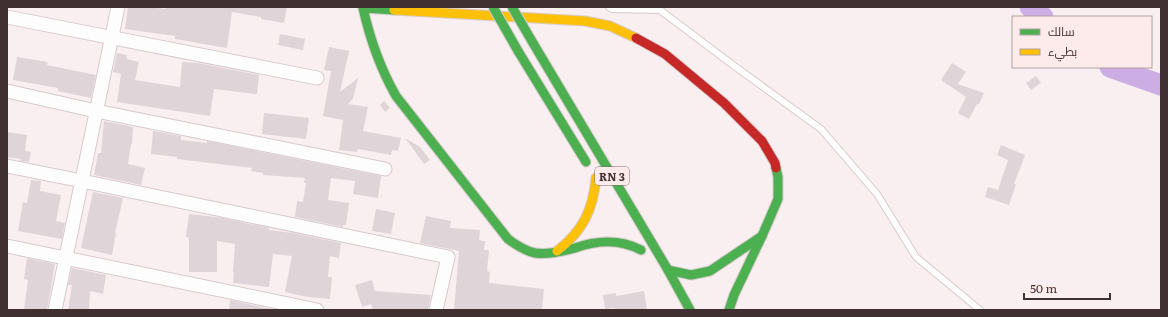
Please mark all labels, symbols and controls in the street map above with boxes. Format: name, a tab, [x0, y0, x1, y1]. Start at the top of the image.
legend	[1012, 16, 1152, 68]
text: سالك	[1048, 22, 1075, 40]
text: بطيء	[1048, 42, 1077, 62]
road number: RN 3	[595, 167, 629, 185]
scale bar	[1024, 275, 1110, 301]
text: 50 m	[1030, 279, 1057, 297]

